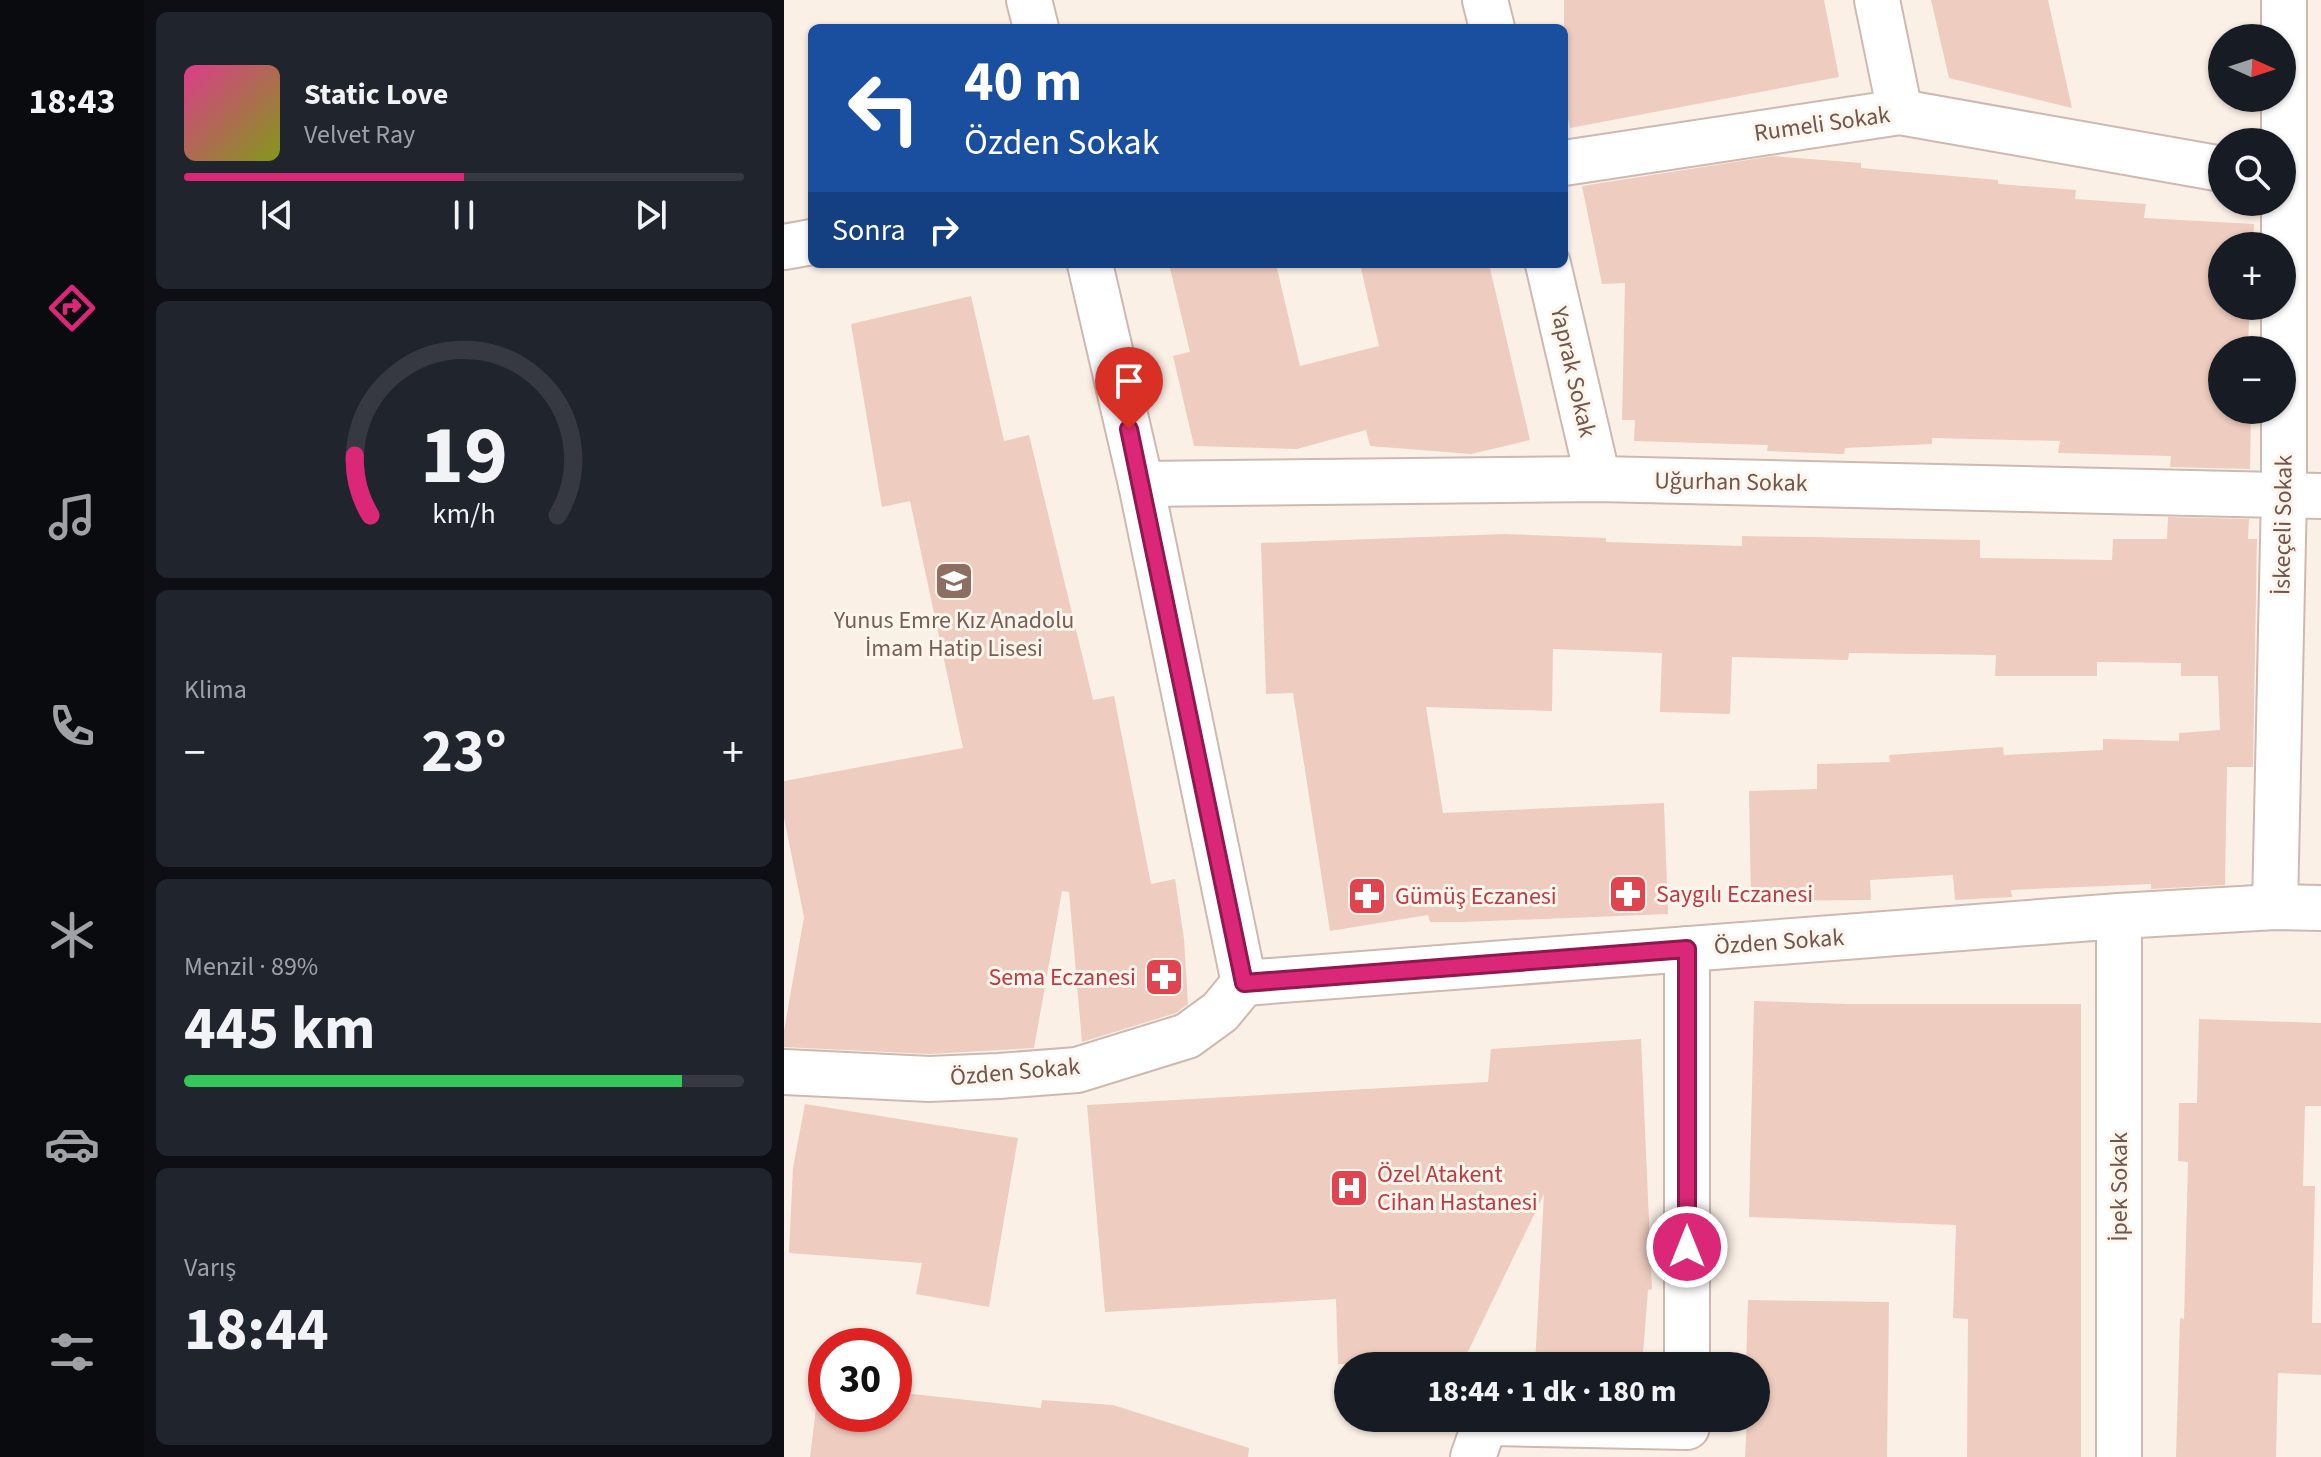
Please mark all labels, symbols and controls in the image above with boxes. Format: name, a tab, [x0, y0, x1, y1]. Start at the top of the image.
north arrow	[2208, 24, 2296, 112]
map controls	[2208, 24, 2296, 424]
text: 40 m	[964, 43, 1082, 122]
icon: left	[832, 56, 936, 160]
text: Static Love	[304, 73, 448, 116]
text: 18:43	[29, 76, 115, 127]
street label: Rumeli Sokak	[1752, 97, 1892, 151]
text: Velvet Ray	[304, 116, 415, 153]
text: Özden Sokak	[964, 117, 1159, 168]
button: search	[2208, 128, 2296, 216]
icon: previous	[255, 193, 299, 237]
icon: pause	[442, 193, 486, 237]
icon: next	[629, 193, 673, 237]
icon: right	[922, 208, 966, 252]
text: Sonra	[832, 209, 906, 252]
button: +	[2208, 232, 2296, 320]
icon: directions	[44, 280, 100, 336]
street label: Yaprak Sokak	[1541, 302, 1605, 441]
button: −	[2208, 336, 2296, 424]
pin	[1095, 347, 1163, 429]
icon: arrive	[1107, 359, 1151, 403]
text: 19	[420, 396, 508, 514]
street label: İskeçeli Sokak	[2264, 454, 2302, 595]
street label: Uğurhan Sokak	[1654, 463, 1808, 501]
icon: music	[44, 489, 100, 545]
text: km/h	[432, 494, 496, 534]
school or university icon: Yunus Emre Kız Anadolu İmam Hatip Lisesi	[933, 560, 975, 602]
place label: Yunus Emre Kız Anadolu İmam Hatip Lisesi	[833, 603, 1074, 666]
text: Klima	[184, 671, 247, 708]
icon: phone	[44, 698, 100, 754]
text: 23°	[421, 710, 507, 795]
text: −	[184, 722, 206, 785]
text: +	[722, 722, 744, 785]
pharmacy icon: Saygılı Eczanesi	[1607, 873, 1649, 915]
pharmacy icon: Gümüş Eczanesi	[1346, 875, 1388, 917]
place label: Saygılı Eczanesi	[1656, 877, 1813, 912]
place label: Gümüş Eczanesi	[1395, 879, 1557, 914]
icon: climate	[44, 907, 100, 963]
street label: Özden Sokak	[1713, 920, 1845, 964]
text: Menzil · 89%	[184, 948, 318, 985]
pharmacy icon: Sema Eczanesi	[1143, 956, 1185, 998]
place label: Sema Eczanesi	[988, 960, 1136, 995]
text: 445 km	[184, 987, 375, 1072]
street label: Özden Sokak	[949, 1049, 1082, 1095]
icon: car	[44, 1116, 100, 1172]
street label: İpek Sokak	[2102, 1132, 2137, 1242]
place label: Özel Atakent Cihan Hastanesi	[1377, 1157, 1538, 1220]
hospital icon: Özel Atakent Cihan Hastanesi	[1328, 1167, 1370, 1209]
position arrow	[1645, 1205, 1729, 1289]
text: Varış	[184, 1249, 236, 1286]
text: 18:44	[184, 1288, 329, 1373]
icon: filters	[44, 1324, 100, 1380]
speed limit sign: 30	[808, 1328, 912, 1432]
text: 18:44 · 1 dk · 180 m	[1427, 1370, 1677, 1413]

